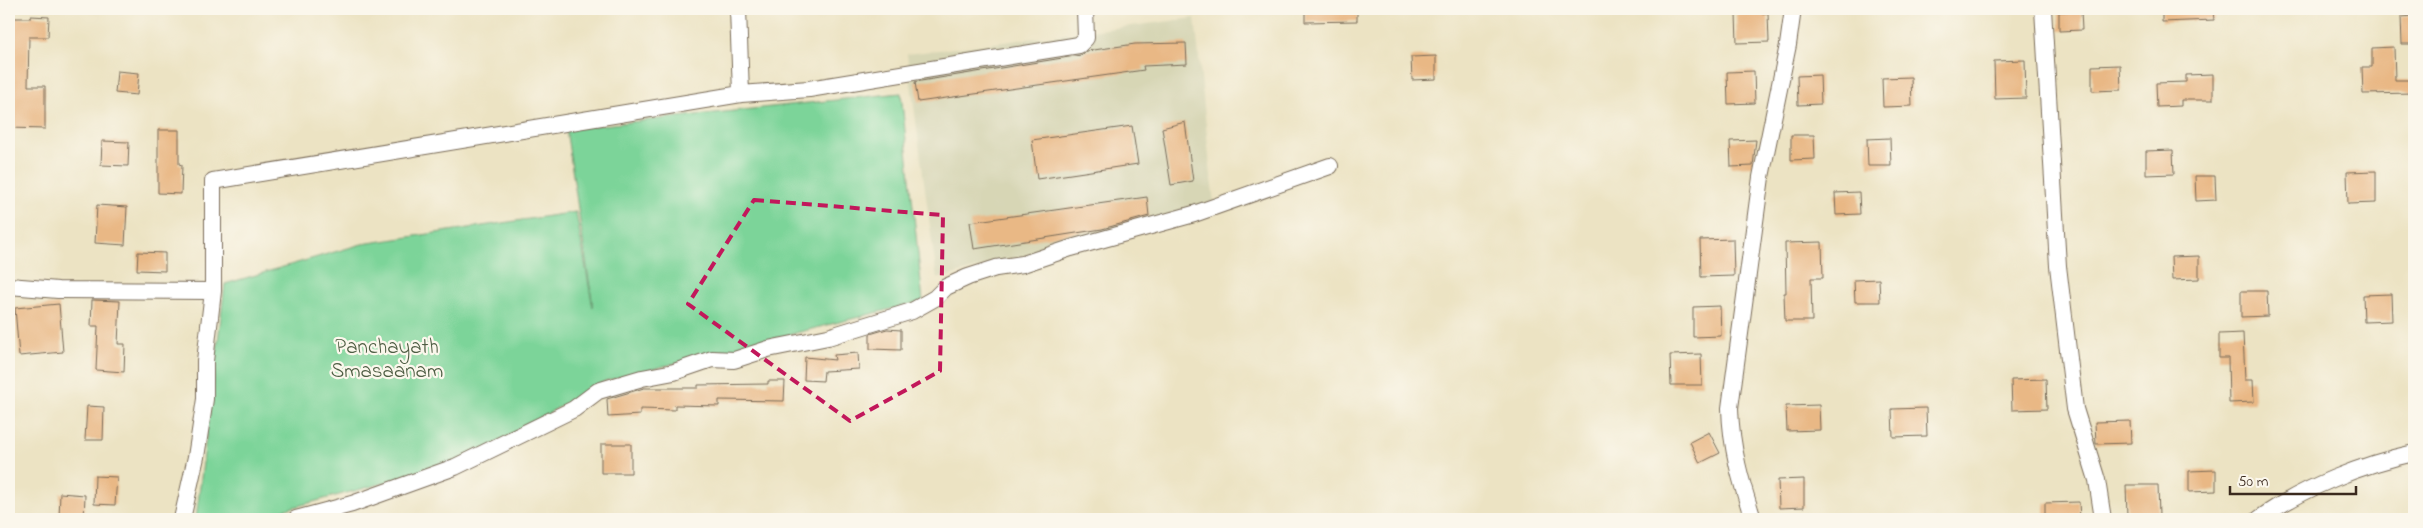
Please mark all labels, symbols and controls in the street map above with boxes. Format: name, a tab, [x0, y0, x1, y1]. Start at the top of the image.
park label: Panchayath Smasaanam	[331, 333, 443, 387]
scale bar	[2230, 463, 2357, 495]
text: 50 m	[2238, 471, 2269, 493]

